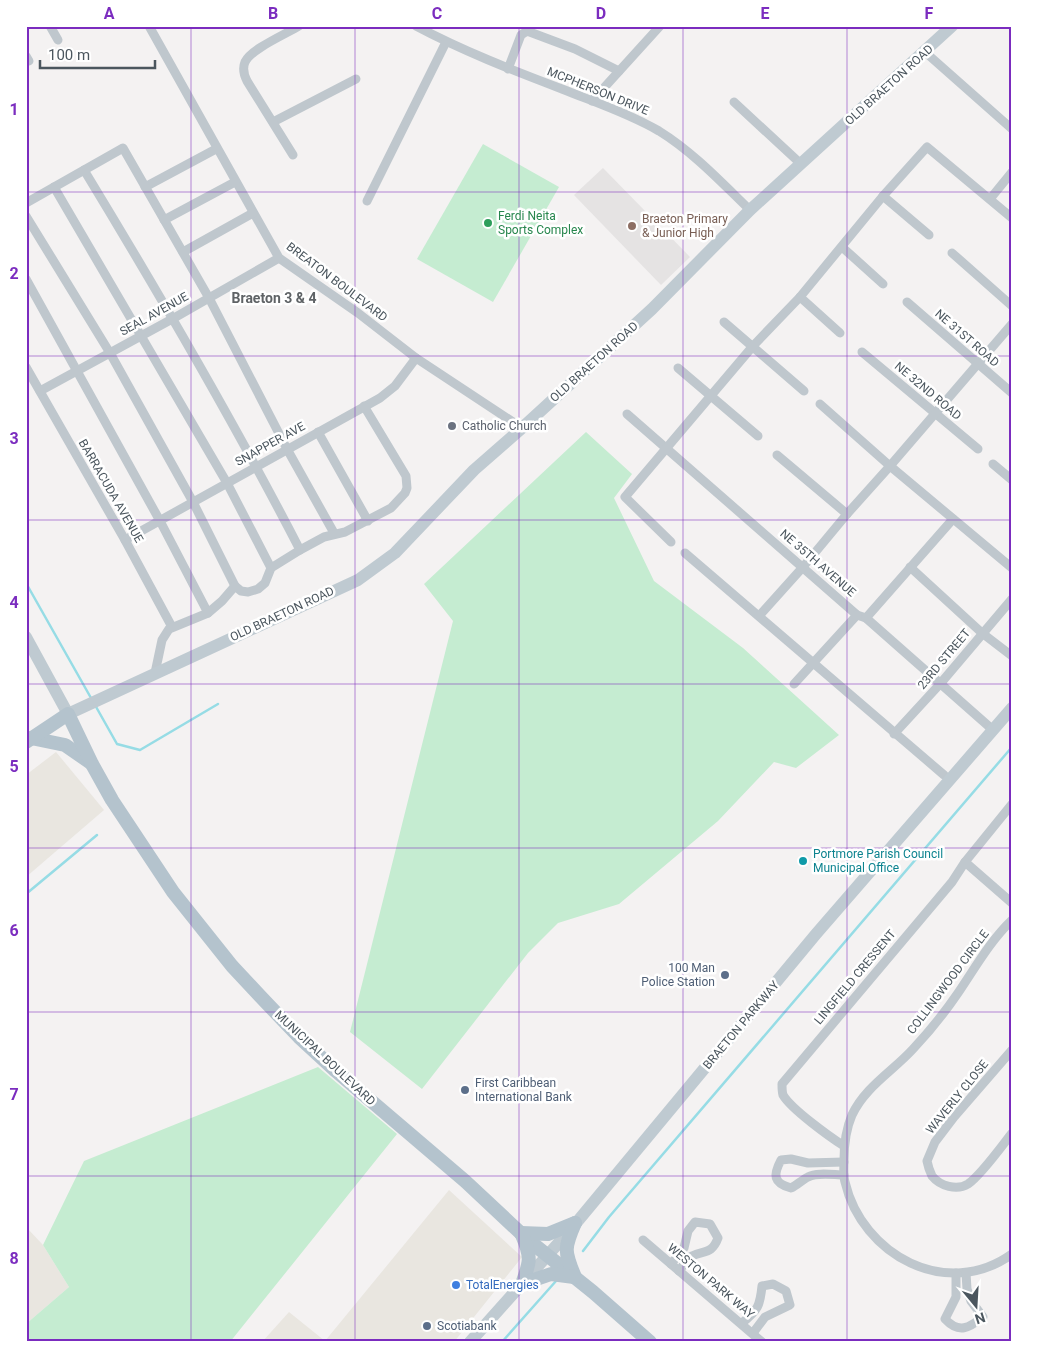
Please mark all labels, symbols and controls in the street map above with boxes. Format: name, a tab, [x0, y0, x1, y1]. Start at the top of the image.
text: A	[104, 4, 115, 23]
text: B	[268, 4, 278, 23]
text: C	[432, 4, 442, 23]
text: D	[596, 4, 606, 23]
text: E	[761, 4, 770, 23]
text: F	[925, 4, 934, 23]
scale bar	[40, 38, 155, 70]
street label: OLD BRAETON ROAD	[842, 42, 936, 128]
text: 100 m	[48, 46, 90, 64]
street label: MCPHERSON DRIVE	[545, 64, 651, 118]
text: 1	[9, 100, 19, 119]
place label: Ferdi Neita Sports Complex	[498, 209, 583, 237]
place label: Braeton Primary & Junior High	[642, 212, 728, 240]
marker: Ferdi Neita Sports Complex	[482, 217, 494, 229]
marker: Braeton Primary & Junior High	[626, 220, 638, 232]
street label: BREATON BOULEVARD	[284, 240, 390, 325]
text: 2	[9, 264, 19, 283]
street label: SEAL AVENUE	[117, 289, 191, 339]
district label: Braeton 3 & 4	[232, 290, 316, 306]
street label: NE 31ST ROAD	[932, 306, 1002, 370]
street label: OLD BRAETON ROAD	[547, 319, 641, 405]
street label: NE 32ND ROAD	[892, 359, 964, 423]
street label: SNAPPER AVE	[233, 419, 308, 469]
place label: Catholic Church	[462, 419, 547, 433]
marker: Catholic Church	[446, 420, 458, 432]
text: 3	[9, 429, 19, 448]
street label: BARRACUDA AVENUE	[76, 437, 146, 545]
street label: NE 35TH AVENUE	[777, 526, 859, 600]
street label: OLD BRAETON ROAD	[228, 584, 336, 644]
text: 4	[9, 593, 19, 612]
street label: 23RD STREET	[915, 626, 973, 692]
text: 5	[9, 757, 19, 776]
place label: Portmore Parish Council Municipal Office	[813, 847, 943, 875]
marker: Portmore Parish Council Municipal Office	[797, 855, 809, 867]
text: 6	[9, 921, 19, 940]
street label: LINGFIELD CRESSENT	[811, 927, 899, 1027]
street label: COLLINGWOOD CIRCLE	[904, 927, 992, 1037]
place label: 100 Man Police Station	[641, 961, 715, 989]
marker: 100 Man Police Station	[719, 969, 731, 981]
street label: BRAETON PARKWAY	[700, 977, 782, 1072]
street label: MUNICIPAL BOULEVARD	[272, 1008, 378, 1108]
street label: WAVERLY CLOSE	[923, 1057, 991, 1137]
place label: First Caribbean International Bank	[475, 1076, 573, 1104]
marker: First Caribbean International Bank	[459, 1084, 471, 1096]
text: 7	[9, 1085, 19, 1104]
street label: WESTON PARK WAY	[665, 1241, 758, 1322]
text: 8	[9, 1249, 19, 1268]
place label: TotalEnergies	[466, 1278, 539, 1292]
marker: TotalEnergies	[450, 1279, 462, 1291]
north arrow	[950, 1280, 1000, 1330]
text: N	[973, 1309, 987, 1328]
place label: Scotiabank	[437, 1319, 498, 1333]
marker: Scotiabank	[421, 1320, 433, 1332]

